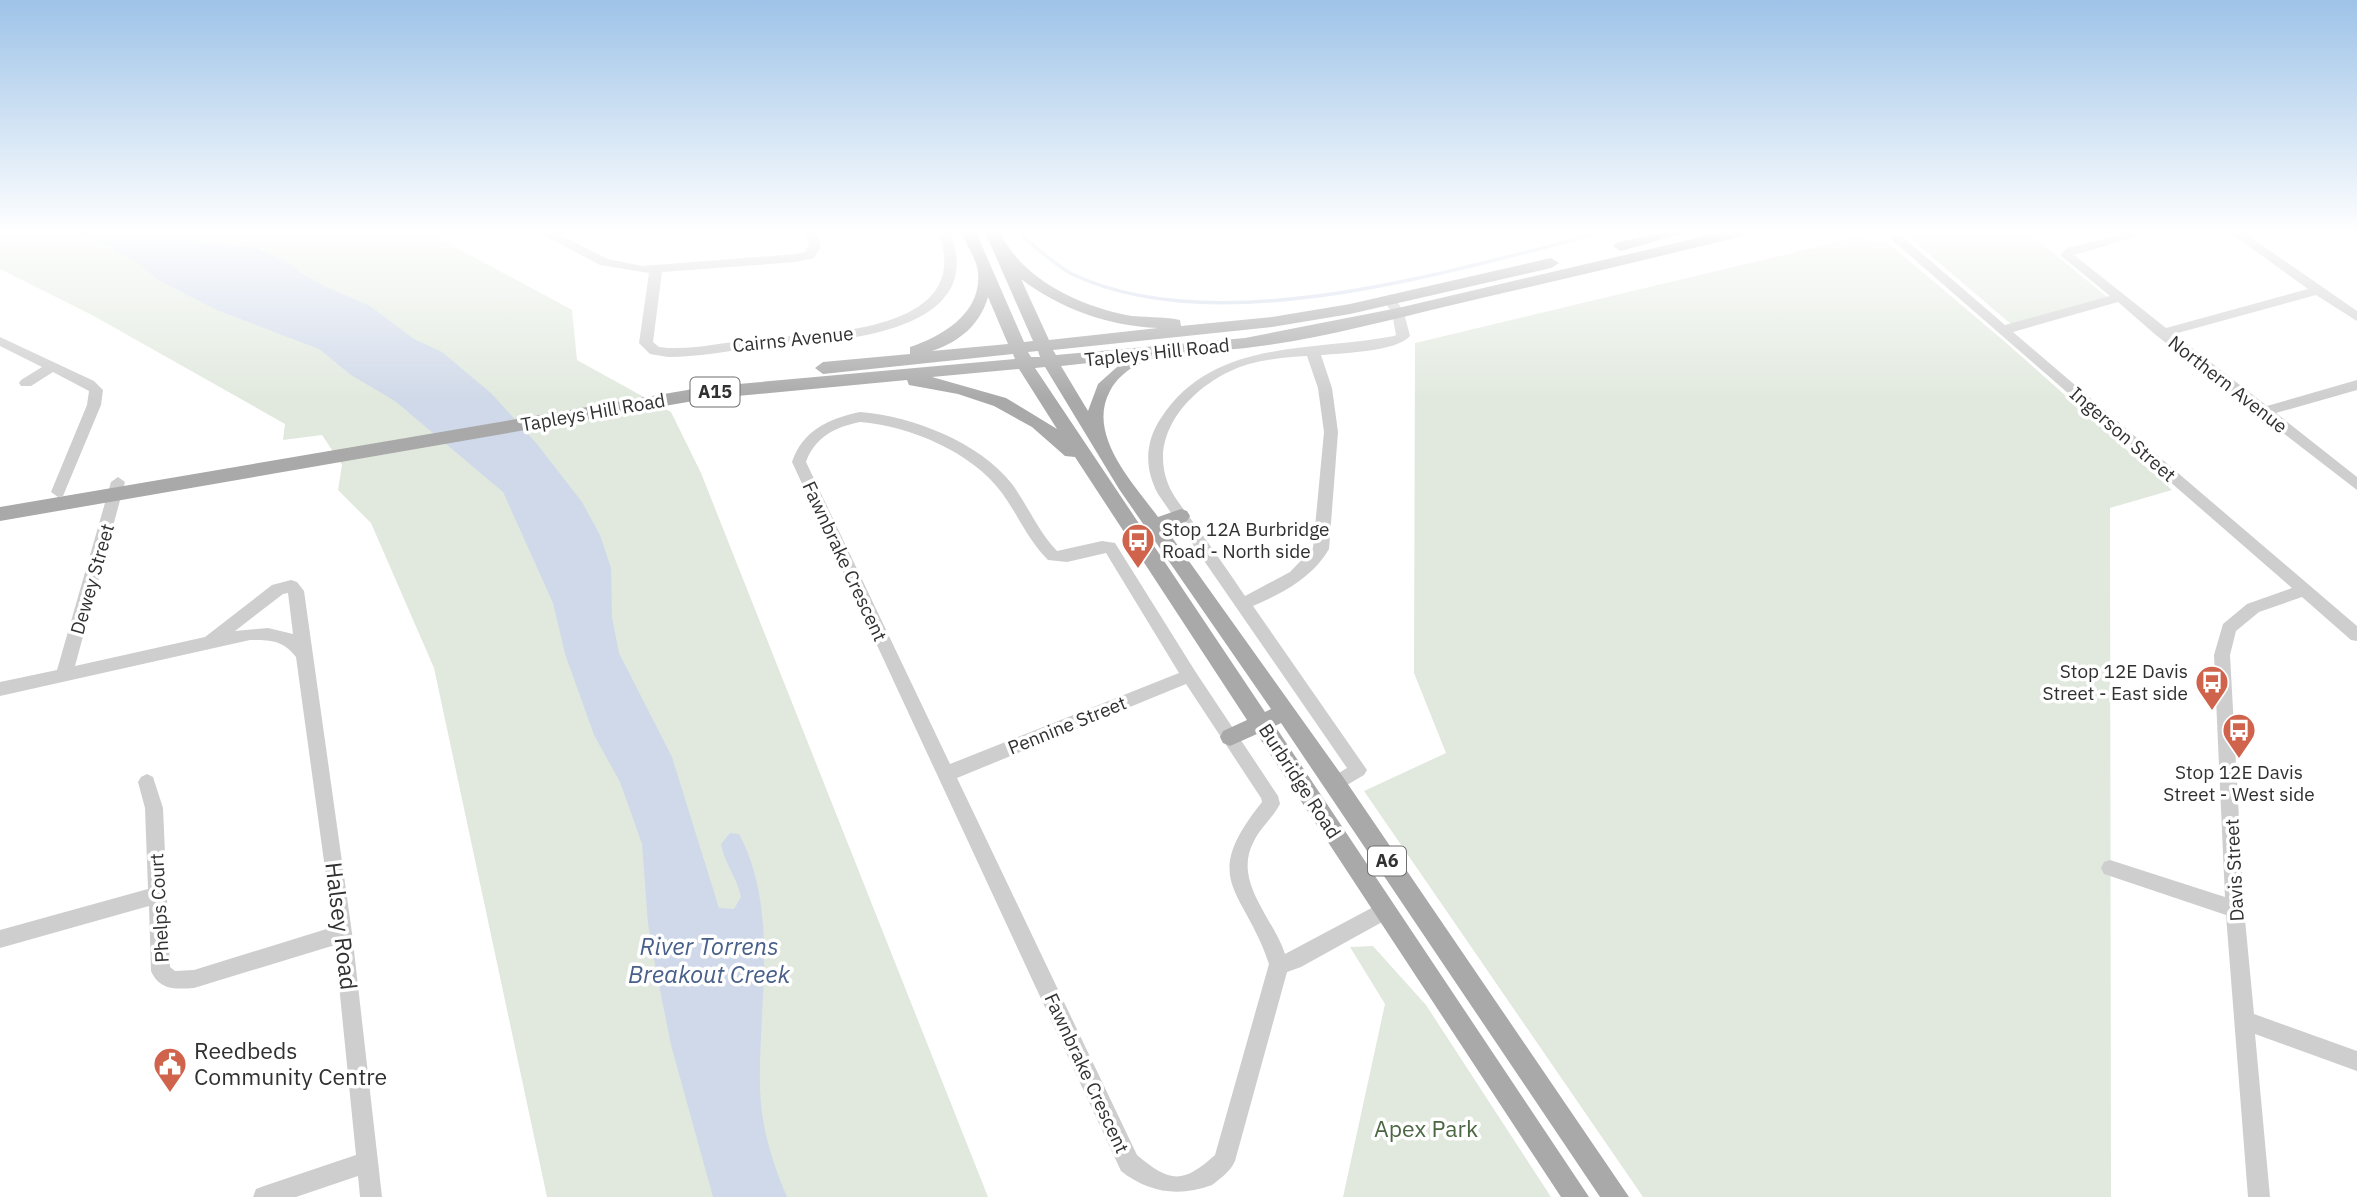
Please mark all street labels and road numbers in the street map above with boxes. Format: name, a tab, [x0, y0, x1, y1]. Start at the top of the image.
street label: Cairns Avenue	[731, 321, 855, 357]
street label: Northern Avenue	[2164, 330, 2292, 438]
street label: Tapleys Hill Road	[1083, 332, 1231, 372]
road number: A15	[690, 378, 740, 406]
street label: Ingerson Street	[2065, 381, 2181, 487]
street label: Tapleys Hill Road	[519, 388, 667, 436]
street label: Fawnbrake Crescent	[797, 477, 893, 645]
street label: Dewey Street	[65, 521, 119, 637]
street label: Pennine Street	[1004, 690, 1130, 760]
street label: Burbridge Road	[1254, 719, 1346, 843]
street label: Davis Street	[2219, 818, 2249, 922]
road number: A6	[1368, 846, 1406, 876]
street label: Phelps Court	[144, 853, 174, 963]
street label: Halsey Road	[319, 860, 365, 991]
street label: Fawnbrake Crescent	[1039, 989, 1135, 1157]

